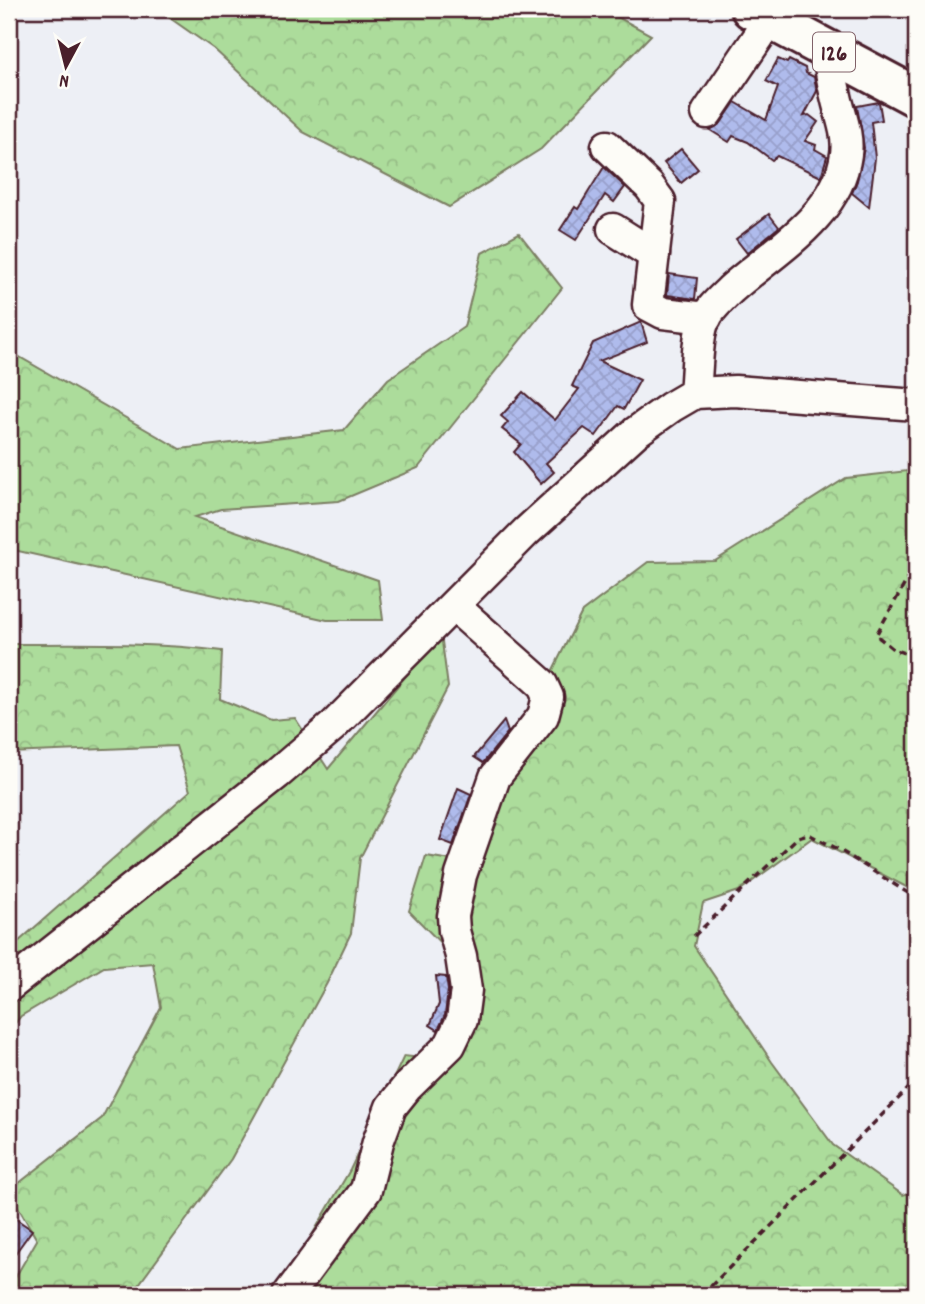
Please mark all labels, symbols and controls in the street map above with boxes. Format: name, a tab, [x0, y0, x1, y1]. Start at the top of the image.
north arrow	[32, 32, 102, 102]
road number: 126	[813, 32, 855, 72]
text: N	[58, 65, 71, 93]

